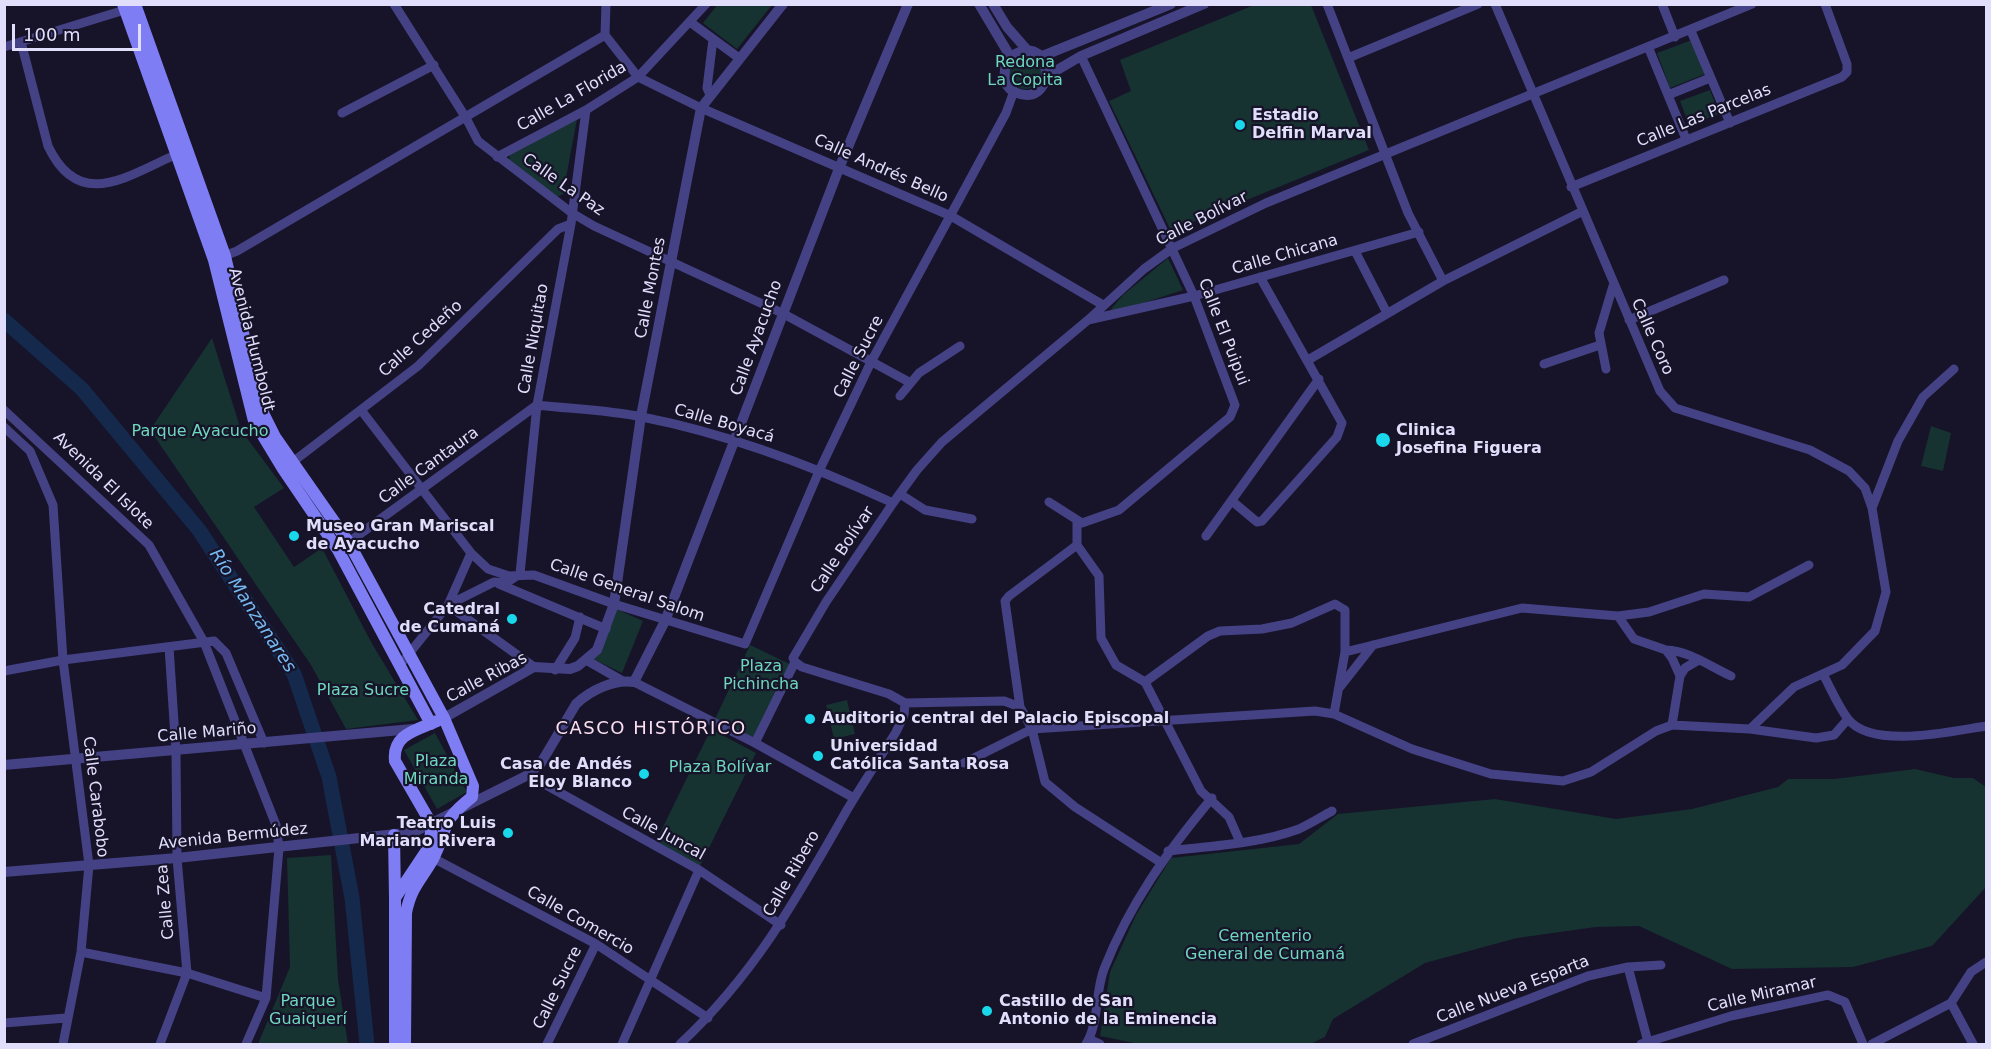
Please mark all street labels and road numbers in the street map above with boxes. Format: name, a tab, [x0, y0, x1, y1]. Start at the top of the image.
street label: Calle La Florida	[514, 58, 630, 136]
street label: Calle Las Parcelas	[1634, 80, 1774, 152]
street label: Calle Andrés Bello	[811, 131, 951, 207]
street label: Calle La Paz	[518, 150, 608, 220]
street label: Calle Bolívar	[1153, 188, 1251, 250]
street label: Calle Chicana	[1230, 231, 1340, 279]
street label: Calle Montes	[632, 236, 670, 340]
street label: Avenida Humboldt	[224, 266, 278, 414]
street label: Calle El Puipui	[1194, 276, 1252, 388]
street label: Calle Ayacucho	[727, 278, 787, 398]
street label: Calle Niquitao	[515, 282, 553, 396]
street label: Calle Cedeño	[375, 296, 467, 382]
street label: Calle Coro	[1627, 296, 1677, 378]
street label: Calle Sucre	[830, 313, 888, 401]
street label: Calle Boyacá	[672, 401, 776, 447]
street label: Calle Cantaura	[375, 423, 483, 509]
street label: Avenida El Islote	[49, 428, 157, 534]
street label: Calle Bolívar	[807, 503, 879, 597]
street label: Calle General Salom	[547, 555, 707, 627]
street label: Calle Ribas	[443, 649, 531, 707]
street label: Calle Mariño	[157, 719, 257, 747]
street label: Calle Carabobo	[78, 735, 112, 859]
street label: Calle Juncal	[618, 803, 708, 865]
street label: Avenida Bermúdez	[157, 820, 309, 854]
street label: Calle Ribero	[760, 827, 824, 921]
street label: Calle Zea	[153, 864, 179, 940]
street label: Calle Comercio	[523, 883, 637, 959]
street label: Calle Sucre	[530, 943, 586, 1033]
street label: Calle Nueva Esparta	[1434, 952, 1592, 1028]
street label: Calle Miramar	[1706, 973, 1818, 1017]

